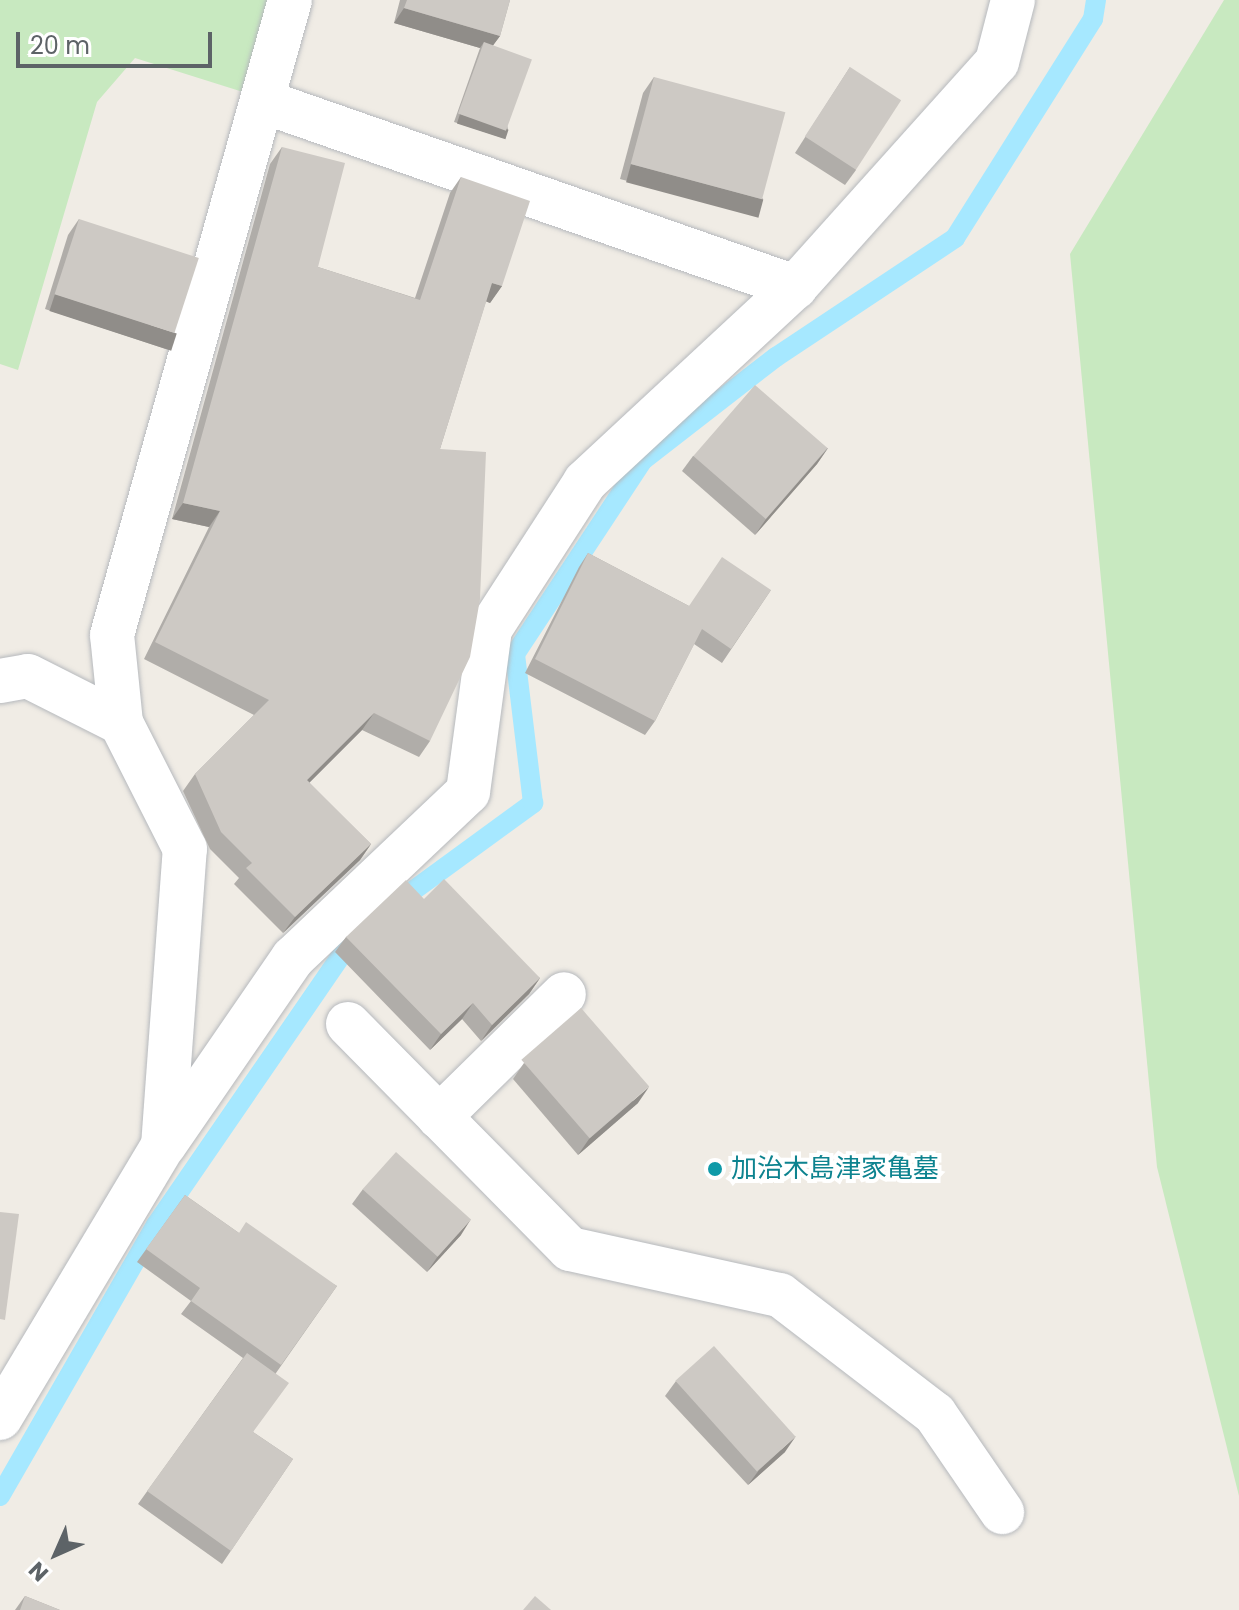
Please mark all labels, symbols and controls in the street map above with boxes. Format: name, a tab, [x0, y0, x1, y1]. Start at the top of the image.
scale bar	[20, 16, 216, 66]
text: 20 m	[30, 29, 90, 62]
place label: 加治木島津家亀墓	[731, 1153, 939, 1185]
marker: 加治木島津家亀墓	[706, 1160, 724, 1178]
north arrow	[16, 1514, 96, 1594]
text: N	[22, 1555, 55, 1588]

